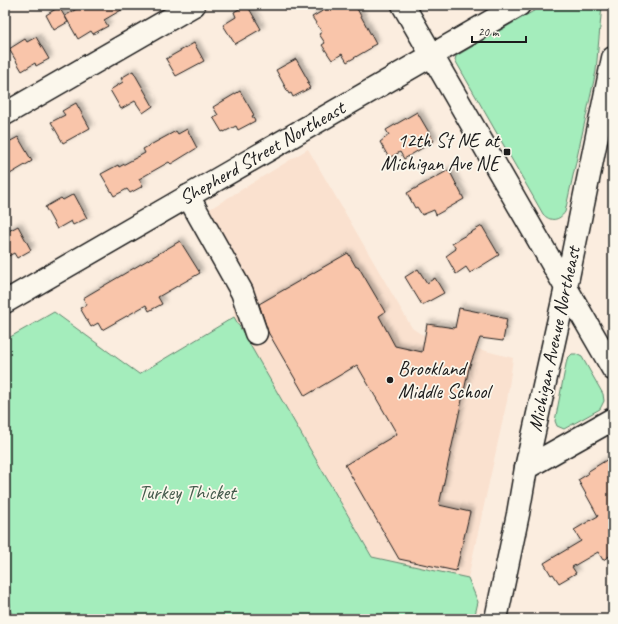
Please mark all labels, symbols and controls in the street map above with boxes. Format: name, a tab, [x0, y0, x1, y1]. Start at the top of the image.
scale bar	[472, 18, 526, 44]
text: 20 m	[478, 24, 500, 40]
street label: Shepherd Street Northeast	[175, 94, 351, 211]
place label: 12th St NE at Michigan Ave NE	[381, 128, 502, 176]
marker: 12th St NE at Michigan Ave NE	[502, 147, 512, 157]
street label: Michigan Avenue Northeast	[522, 242, 586, 434]
place label: Brookland Middle School	[398, 356, 493, 404]
marker: Brookland Middle School	[385, 375, 395, 385]
park label: Turkey Thicket	[138, 480, 238, 505]

